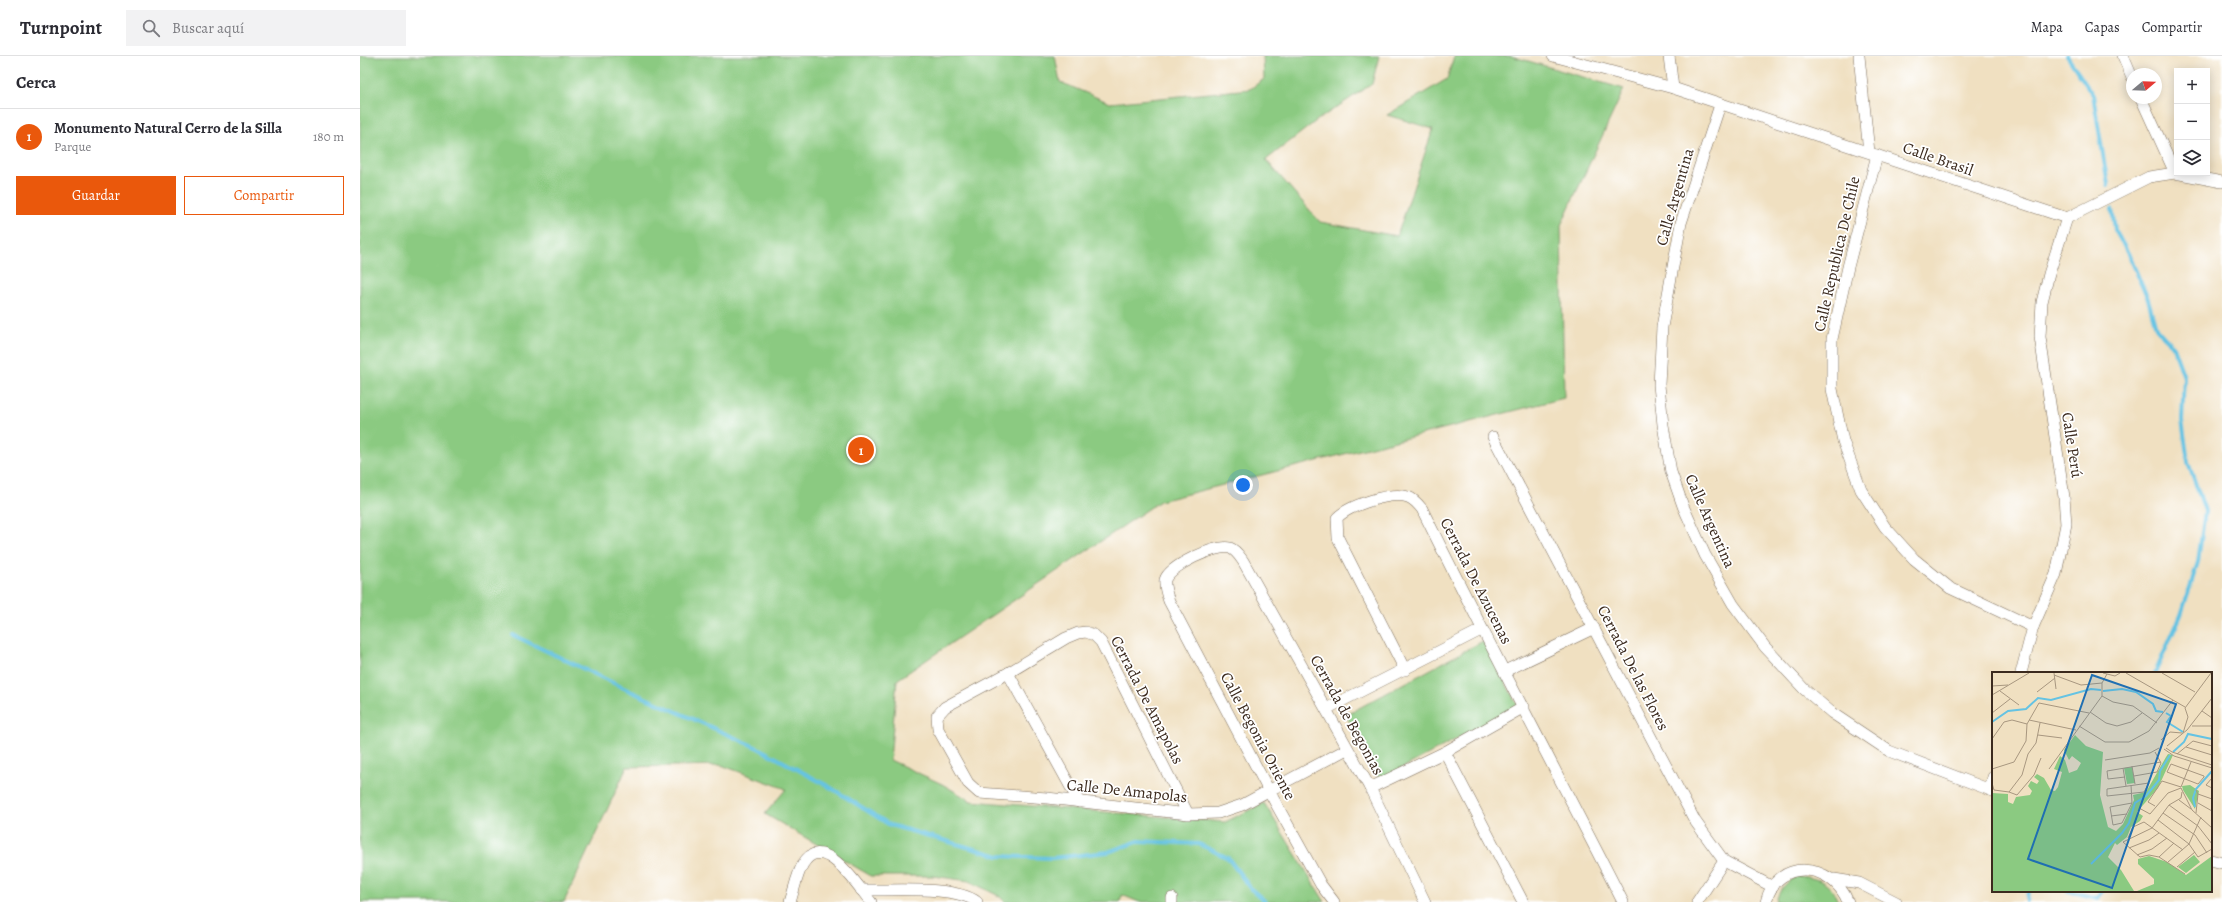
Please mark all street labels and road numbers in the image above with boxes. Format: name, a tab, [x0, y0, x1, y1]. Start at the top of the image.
street label: Calle Brasil	[1900, 137, 1976, 181]
street label: Calle Argentina	[1651, 145, 1700, 248]
street label: Calle Republica De Chile	[1808, 174, 1866, 334]
street label: Calle Perú	[2056, 411, 2088, 479]
street label: Calle Argentina	[1679, 471, 1741, 572]
street label: Cerrada De Azucenas	[1435, 514, 1517, 648]
street label: Cerrada De las Flores	[1592, 602, 1674, 734]
street label: Cerrada De Amapolas	[1105, 632, 1189, 768]
street label: Cerrada de Begonias	[1305, 651, 1389, 779]
street label: Calle Begonia Oriente	[1215, 668, 1301, 804]
street label: Calle De Amapolas	[1066, 774, 1188, 808]

